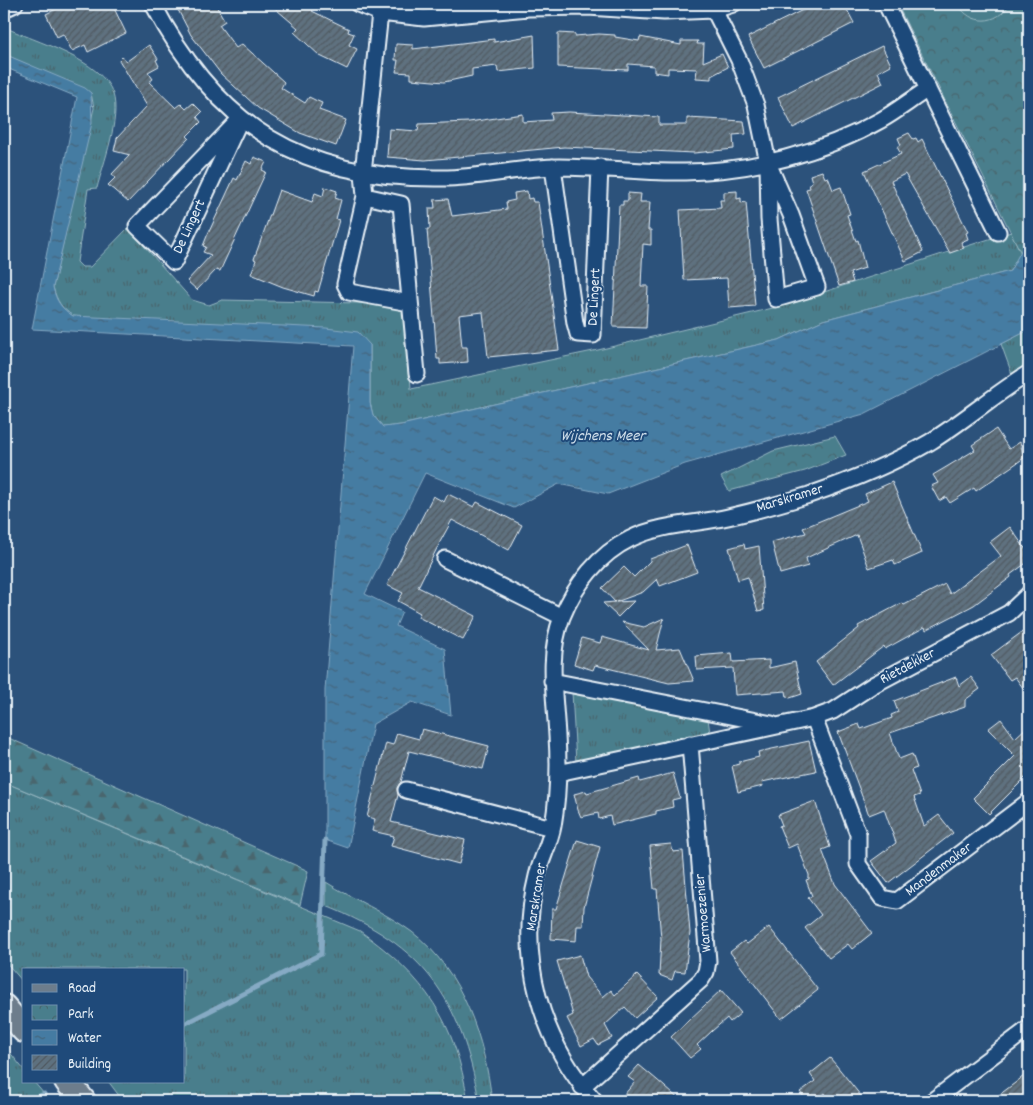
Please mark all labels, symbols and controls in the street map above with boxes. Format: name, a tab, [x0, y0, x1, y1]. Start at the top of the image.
street label: De Lingert	[168, 196, 212, 258]
street label: De Lingert	[583, 267, 608, 326]
water label: Wijchens Meer	[561, 425, 647, 448]
street label: Marskramer	[754, 478, 827, 520]
street label: Rietdekker	[876, 643, 940, 691]
street label: Mandenmaker	[901, 837, 978, 903]
street label: Marskramer	[521, 861, 553, 933]
street label: Warmoezenier	[690, 872, 718, 953]
legend	[22, 968, 185, 1082]
text: Road	[68, 978, 96, 1000]
text: Park	[68, 1004, 94, 1026]
text: Water	[68, 1028, 102, 1050]
text: Building	[68, 1054, 111, 1076]

